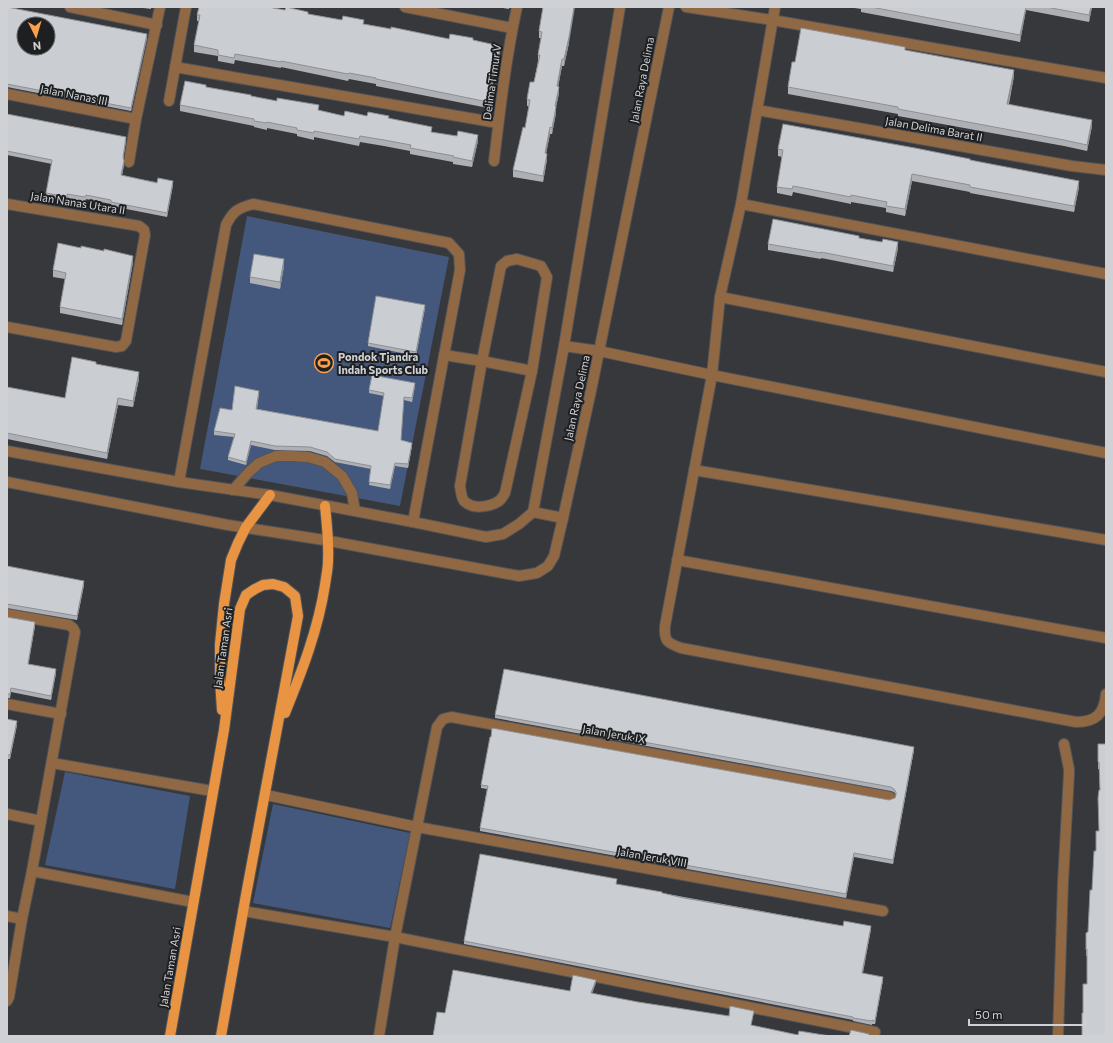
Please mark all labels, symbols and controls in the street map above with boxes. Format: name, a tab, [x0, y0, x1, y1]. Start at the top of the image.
north arrow	[16, 16, 56, 56]
street label: Jalan Raya Delima	[627, 36, 657, 124]
text: N	[32, 40, 42, 53]
street label: Delima Timur V	[480, 43, 503, 121]
street label: Jalan Nanas III	[39, 82, 109, 108]
street label: Jalan Delima Barat II	[884, 114, 984, 144]
street label: Jalan Nanas Utara II	[30, 189, 126, 217]
place label: Pondok Tjandra Indah Sports Club	[338, 350, 428, 376]
sports icon: Pondok Tjandra Indah Sports Club	[313, 352, 335, 374]
street label: Jalan Raya Delima	[561, 354, 593, 442]
street label: Jalan Taman Asri	[210, 607, 236, 689]
street label: Jalan Jeruk IX	[581, 722, 647, 747]
street label: Jalan Jeruk VIII	[616, 844, 688, 870]
street label: Jalan Taman Asri	[156, 926, 184, 1008]
scale bar	[969, 1001, 1085, 1027]
text: 50 m	[975, 1007, 1003, 1021]

